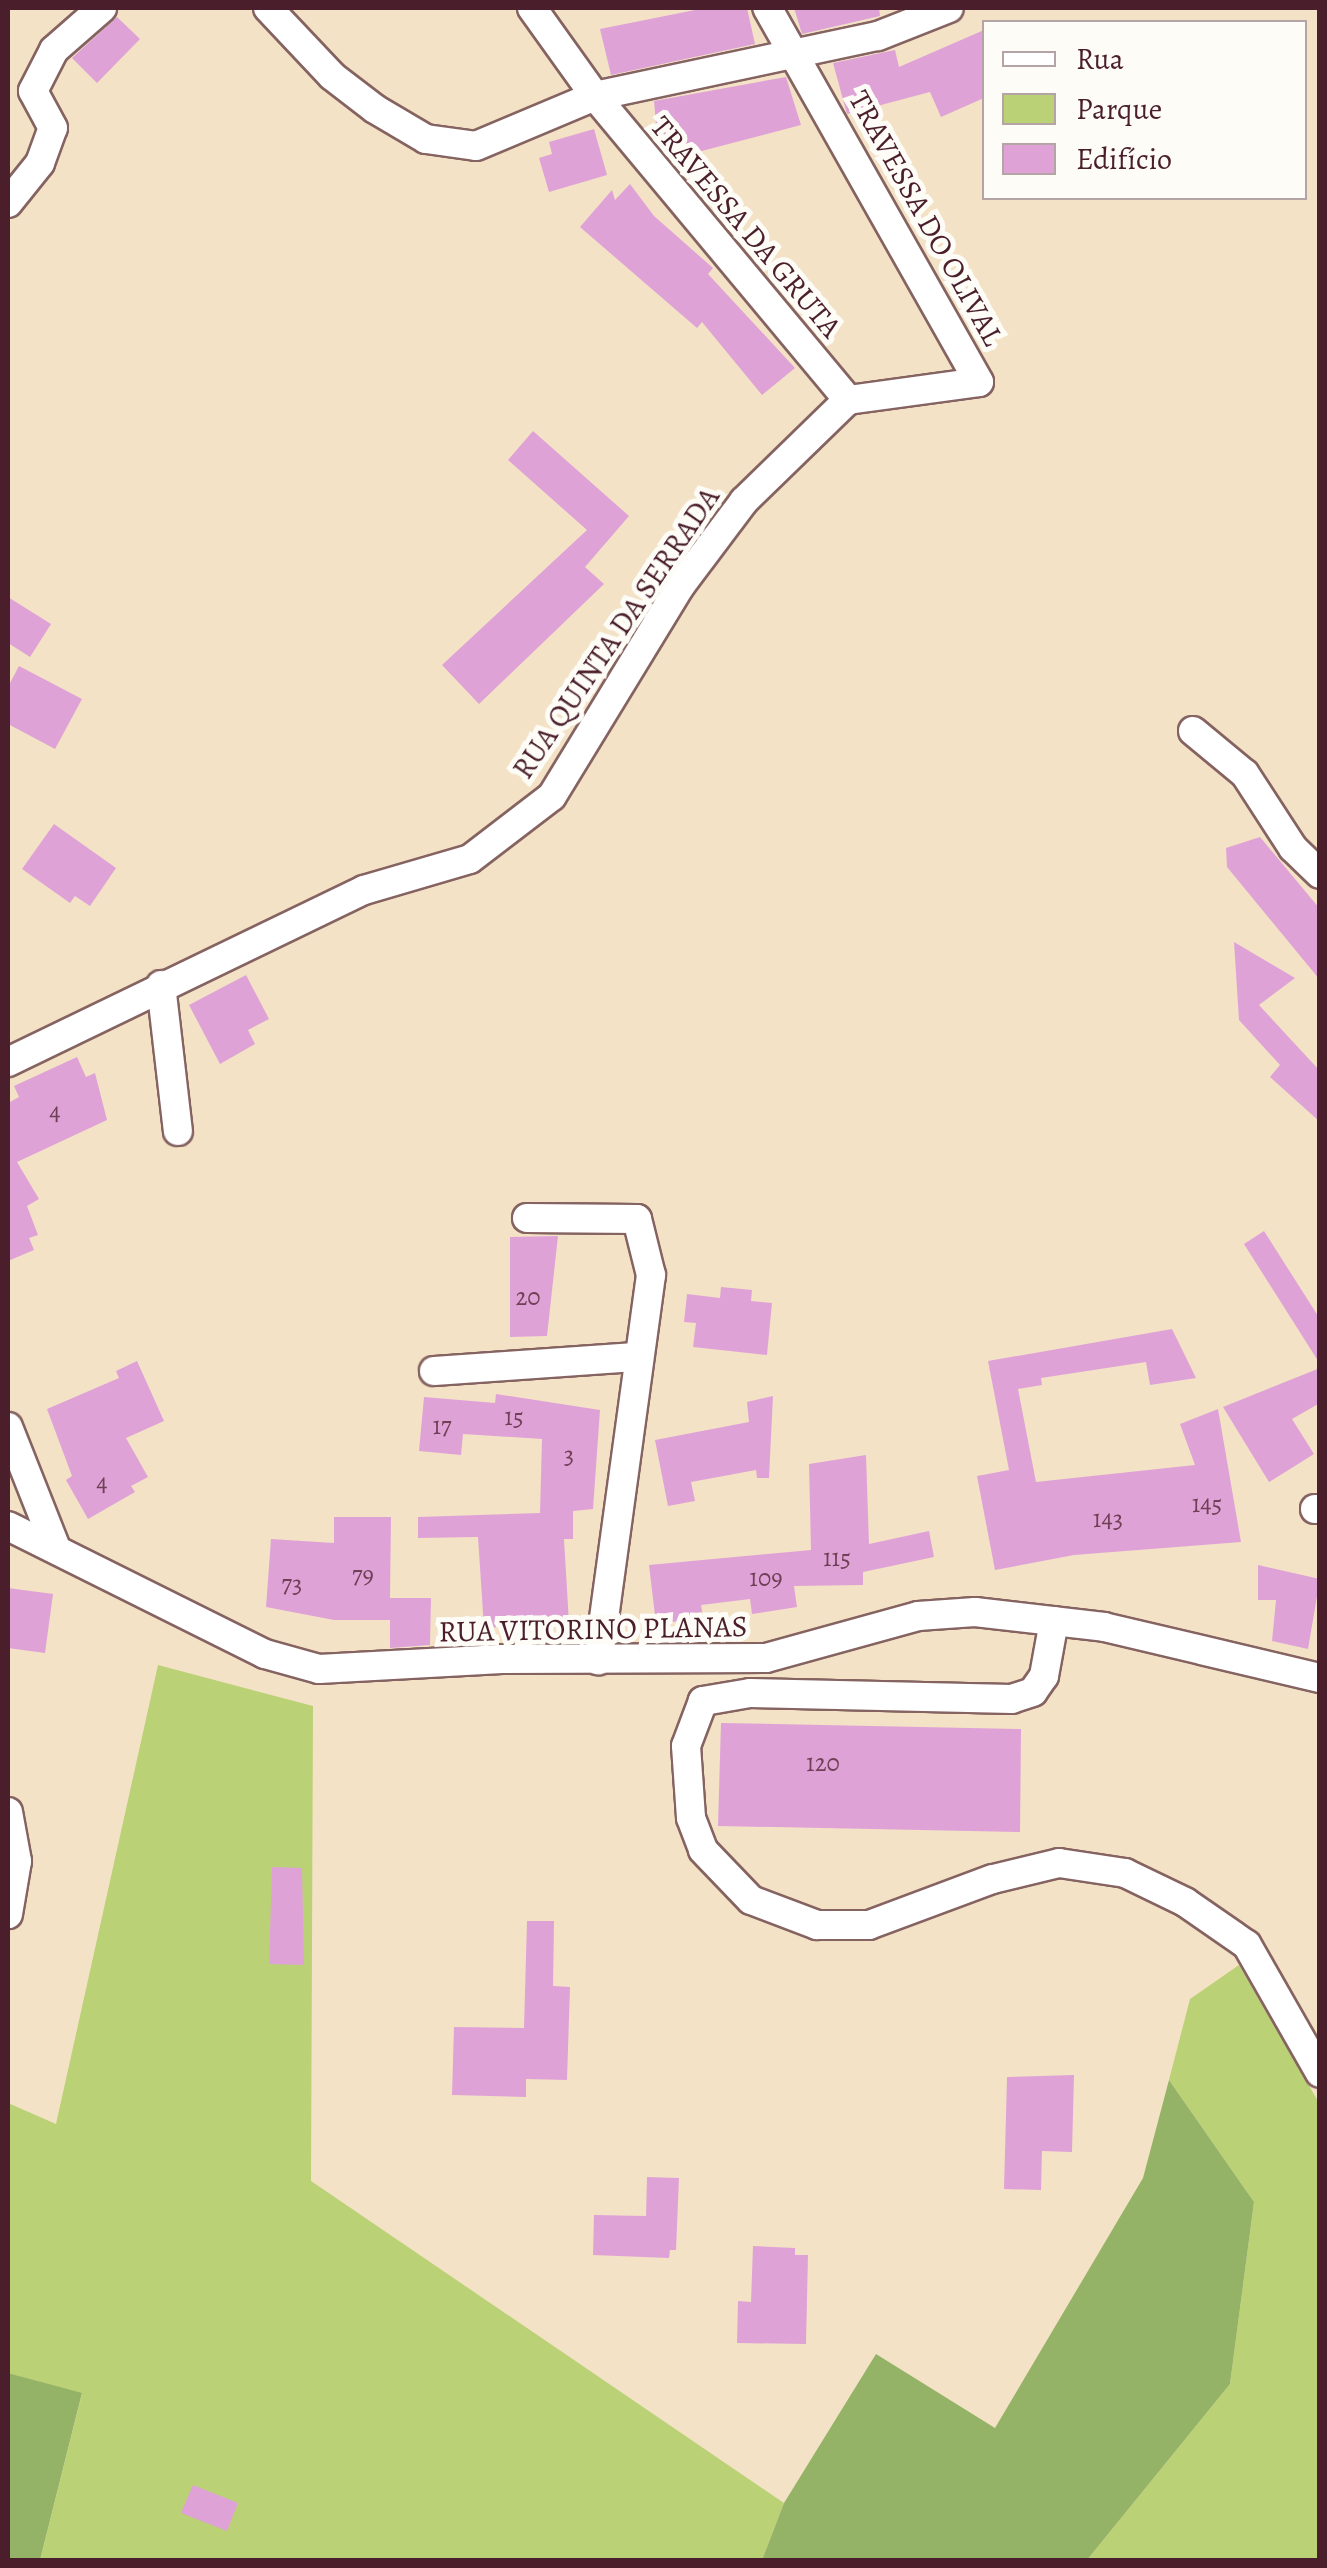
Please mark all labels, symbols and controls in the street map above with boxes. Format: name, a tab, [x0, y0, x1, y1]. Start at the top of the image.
legend	[982, 20, 1307, 200]
text: Rua	[1076, 39, 1124, 79]
street label: TRAVESSA DO OLIVAL	[841, 84, 1011, 352]
text: Parque	[1076, 89, 1162, 129]
street label: TRAVESSA DA GRUTA	[643, 109, 849, 345]
text: Edifício	[1076, 139, 1172, 179]
street label: RUA QUINTA DA SERRADA	[505, 480, 727, 786]
house number: 4	[49, 1097, 61, 1127]
house number: 20	[515, 1282, 541, 1312]
house number: 15	[504, 1402, 524, 1432]
house number: 17	[432, 1411, 452, 1441]
house number: 3	[564, 1440, 574, 1470]
house number: 4	[96, 1468, 108, 1498]
house number: 145	[1192, 1489, 1222, 1519]
house number: 143	[1093, 1504, 1123, 1534]
house number: 115	[823, 1543, 851, 1573]
house number: 79	[352, 1560, 374, 1590]
house number: 109	[749, 1563, 783, 1593]
house number: 73	[282, 1569, 302, 1599]
street label: RUA VITORINO PLANAS	[438, 1608, 748, 1650]
house number: 120	[806, 1748, 840, 1778]

